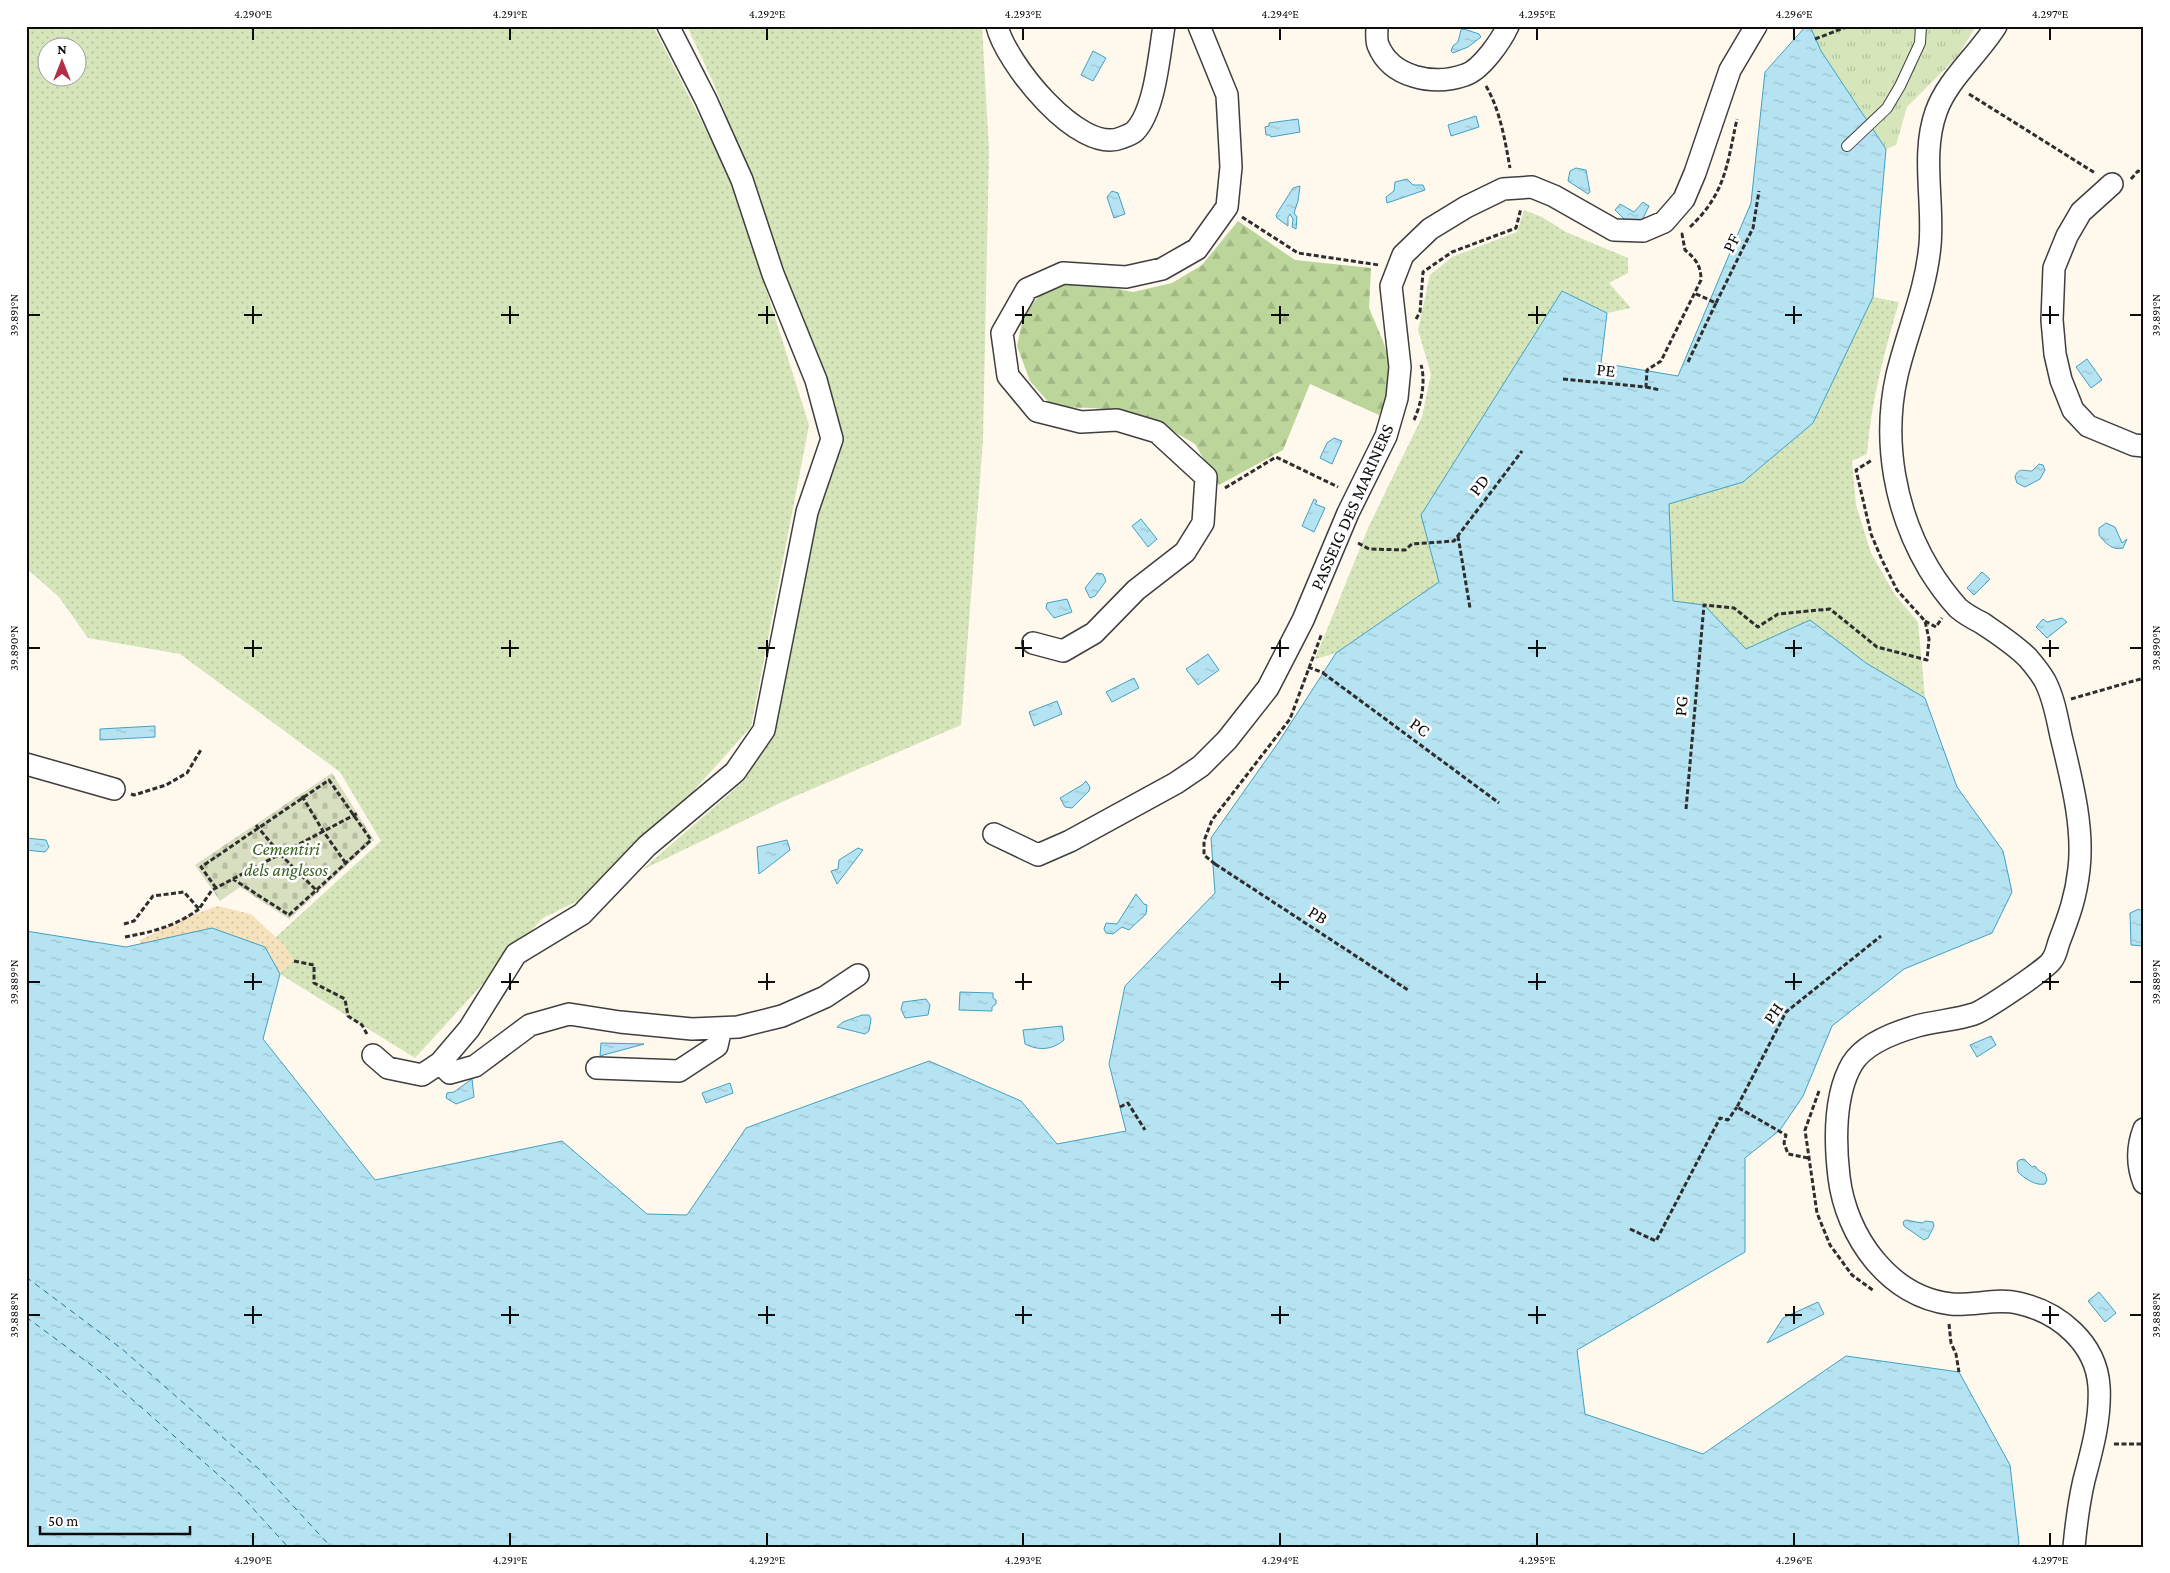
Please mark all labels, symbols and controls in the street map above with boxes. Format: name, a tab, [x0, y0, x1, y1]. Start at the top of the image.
text: 4.290°E	[234, 7, 273, 21]
text: 4.291°E	[492, 7, 528, 21]
text: 4.292°E	[749, 7, 786, 21]
text: 4.293°E	[1005, 7, 1042, 21]
text: 4.294°E	[1261, 7, 1299, 21]
text: 4.295°E	[1519, 7, 1556, 21]
text: 4.296°E	[1775, 7, 1813, 21]
text: 4.297°E	[2032, 7, 2069, 21]
north arrow	[38, 38, 88, 88]
text: N	[57, 41, 67, 57]
street label: PF	[1718, 230, 1744, 255]
text: 39.891°N	[7, 294, 21, 336]
text: 39.891°N	[2149, 294, 2163, 336]
street label: PE	[1596, 359, 1617, 381]
street label: PASSEIG DES MARINERS	[1306, 421, 1398, 593]
street label: PD	[1465, 471, 1493, 499]
text: 39.890°N	[7, 625, 21, 671]
text: 39.890°N	[2149, 625, 2163, 671]
street label: PG	[1670, 695, 1692, 717]
street label: PC	[1406, 713, 1434, 741]
park label: Cementiri dels anglesos	[244, 839, 329, 880]
street label: PB	[1305, 901, 1331, 929]
text: 39.889°N	[7, 959, 21, 1005]
text: 39.889°N	[2149, 959, 2163, 1005]
street label: PH	[1759, 999, 1787, 1027]
text: 39.888°N	[7, 1292, 21, 1338]
text: 39.888°N	[2149, 1292, 2163, 1338]
scale bar	[40, 1503, 190, 1535]
text: 50 m	[48, 1513, 78, 1529]
text: 4.290°E	[234, 1553, 273, 1567]
text: 4.291°E	[492, 1553, 528, 1567]
text: 4.292°E	[749, 1553, 786, 1567]
text: 4.293°E	[1005, 1553, 1042, 1567]
text: 4.294°E	[1261, 1553, 1299, 1567]
text: 4.295°E	[1519, 1553, 1556, 1567]
text: 4.296°E	[1775, 1553, 1813, 1567]
text: 4.297°E	[2032, 1553, 2069, 1567]

